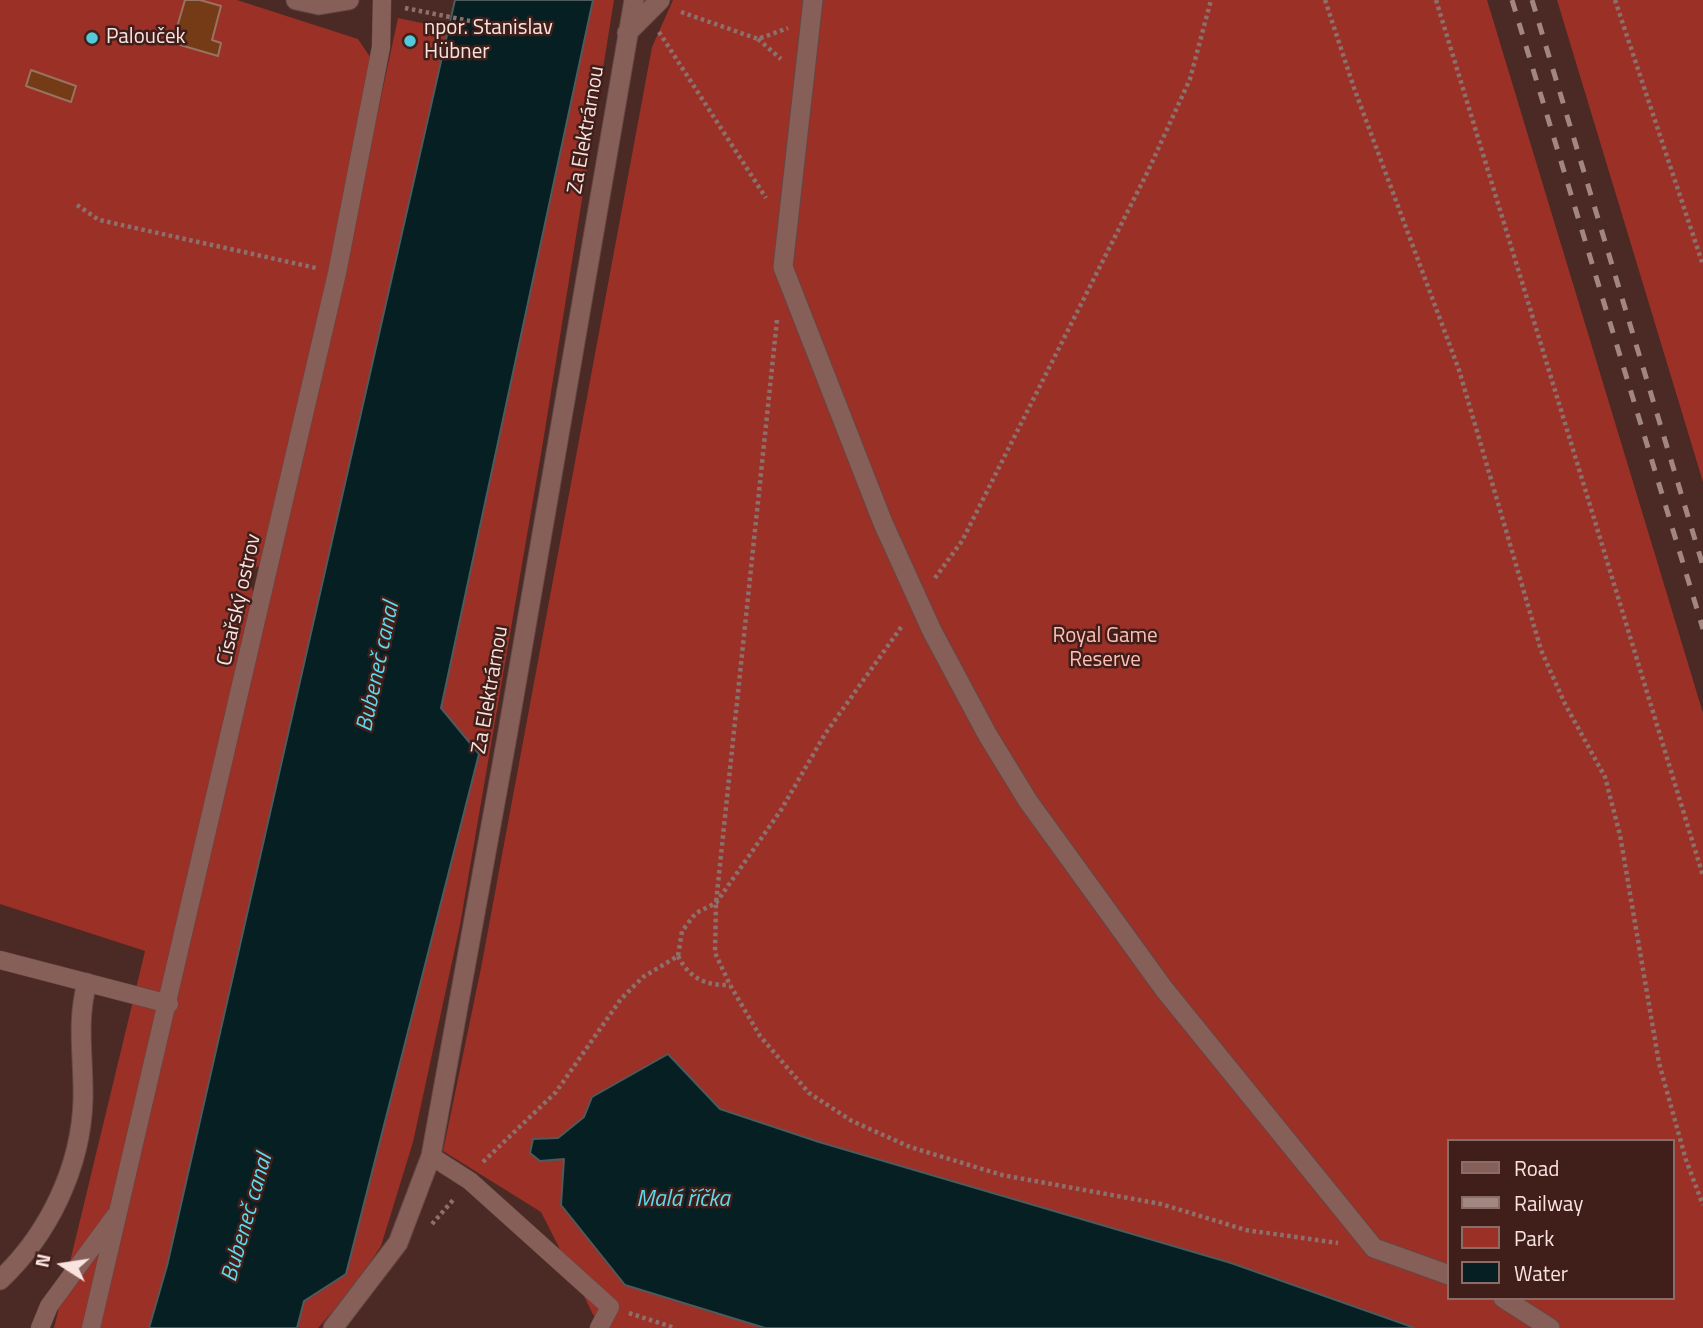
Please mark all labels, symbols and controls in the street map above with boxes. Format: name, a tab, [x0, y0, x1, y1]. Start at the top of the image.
place label: npor. Stanislav Hübner	[424, 16, 553, 66]
place label: Palouček	[106, 25, 186, 51]
marker: Palouček	[84, 30, 100, 46]
marker: npor. Stanislav Hübner	[402, 33, 418, 49]
street label: Za Elektrárnou	[563, 64, 611, 196]
street label: Císařský ostrov	[213, 532, 267, 668]
water label: Bubeneč canal	[352, 600, 406, 734]
street label: Za Elektrárnou	[467, 624, 515, 756]
park label: Royal Game Reserve	[1052, 624, 1158, 674]
legend	[1448, 1139, 1675, 1300]
water label: Bubeneč canal	[217, 1151, 279, 1285]
text: Road	[1514, 1152, 1559, 1184]
water label: Malá říčka	[636, 1186, 730, 1214]
text: Railway	[1514, 1187, 1583, 1219]
text: Park	[1514, 1222, 1554, 1254]
north arrow	[28, 1230, 98, 1300]
text: N	[26, 1251, 58, 1270]
text: Water	[1514, 1257, 1568, 1289]

